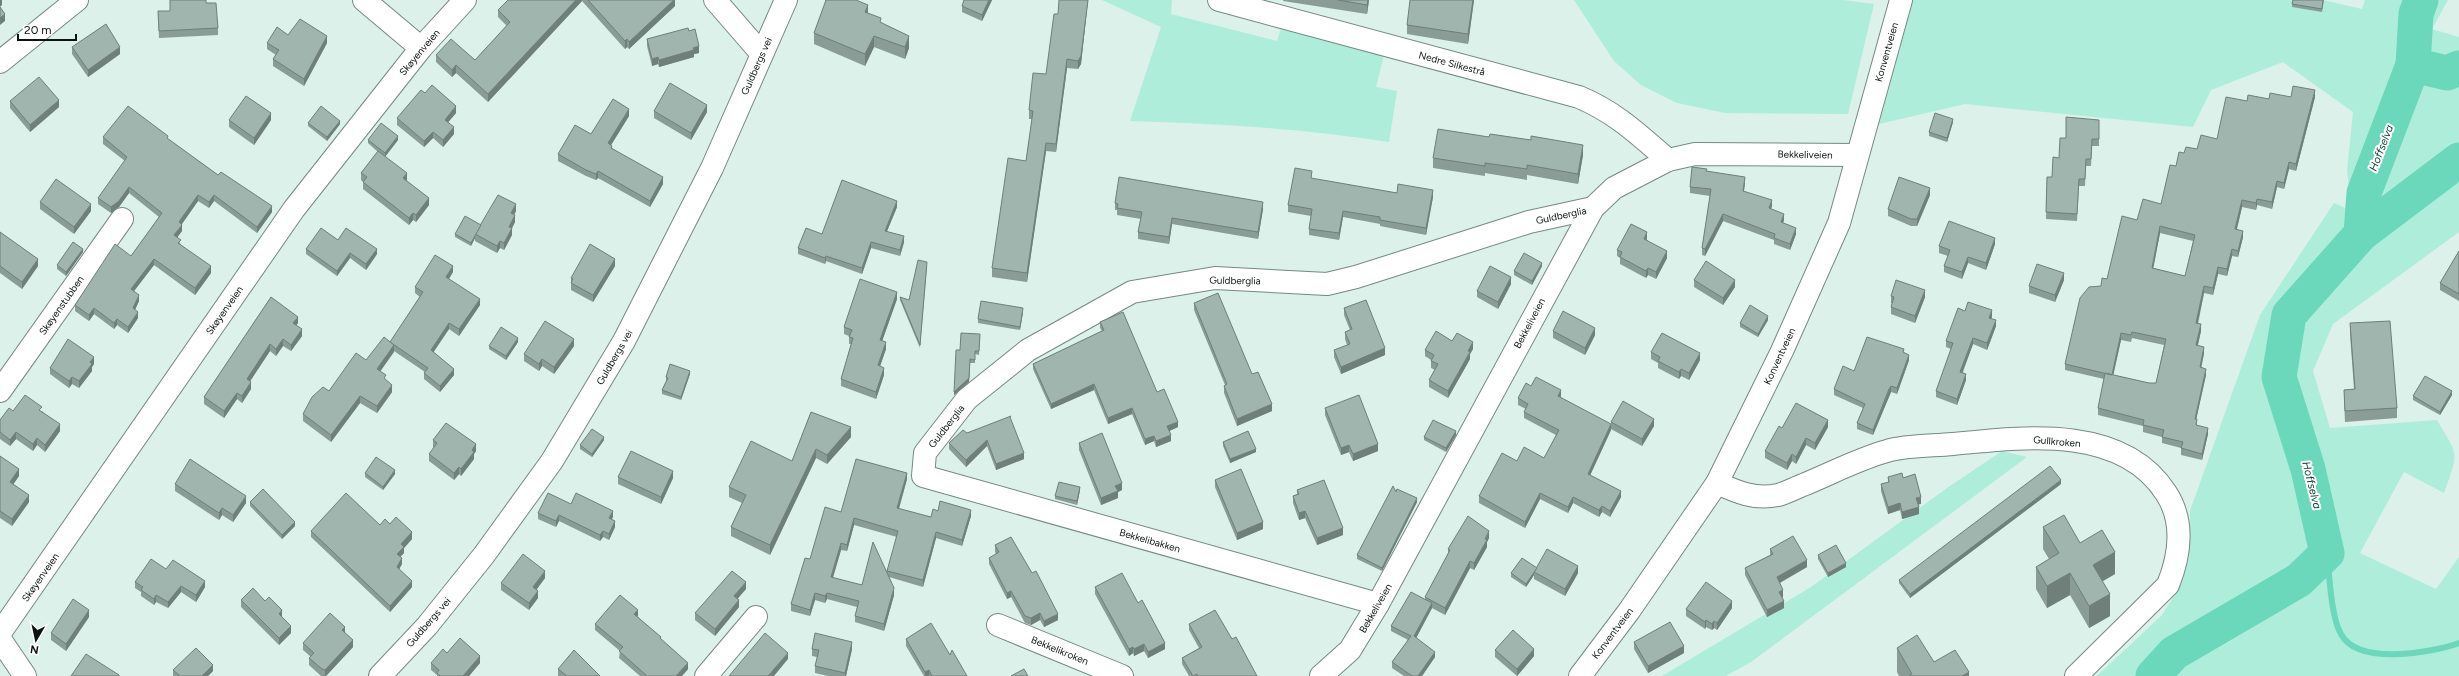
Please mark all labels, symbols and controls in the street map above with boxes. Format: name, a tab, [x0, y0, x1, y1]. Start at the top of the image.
scale bar	[18, 16, 76, 42]
street label: Konventveien	[1872, 21, 1901, 83]
text: 20 m	[24, 23, 52, 37]
street label: Skøyenveien	[396, 26, 443, 78]
street label: Guldbergs vei	[738, 35, 775, 97]
street label: Nedre Silkestrå	[1417, 48, 1486, 79]
water label: Hoffselva	[2367, 123, 2396, 173]
street label: Bekkeliveien	[1777, 148, 1833, 161]
street label: Guldberglia	[1535, 204, 1588, 227]
street label: Skøyenstubben	[36, 273, 87, 337]
street label: Guldberglia	[1209, 274, 1261, 287]
street label: Skøyenveien	[203, 283, 246, 337]
street label: Bekkeliveien	[1511, 296, 1548, 351]
street label: Konventveien	[1761, 325, 1798, 387]
street label: Guldbergs vei	[593, 327, 636, 387]
street label: Guldberglia	[925, 402, 967, 451]
street label: Gullkroken	[2033, 433, 2082, 450]
water label: Hoffselva	[2299, 460, 2324, 511]
street label: Bekkelibakken	[1118, 526, 1182, 555]
street label: Skøyenveien	[19, 550, 62, 604]
street label: Bekkeliveien	[1356, 581, 1395, 635]
street label: Guldbergs vei	[403, 595, 454, 650]
street label: Konventveien	[1589, 605, 1636, 662]
north arrow	[16, 620, 56, 660]
street label: Bekkelikroken	[1029, 633, 1091, 668]
text: N	[29, 642, 40, 656]

